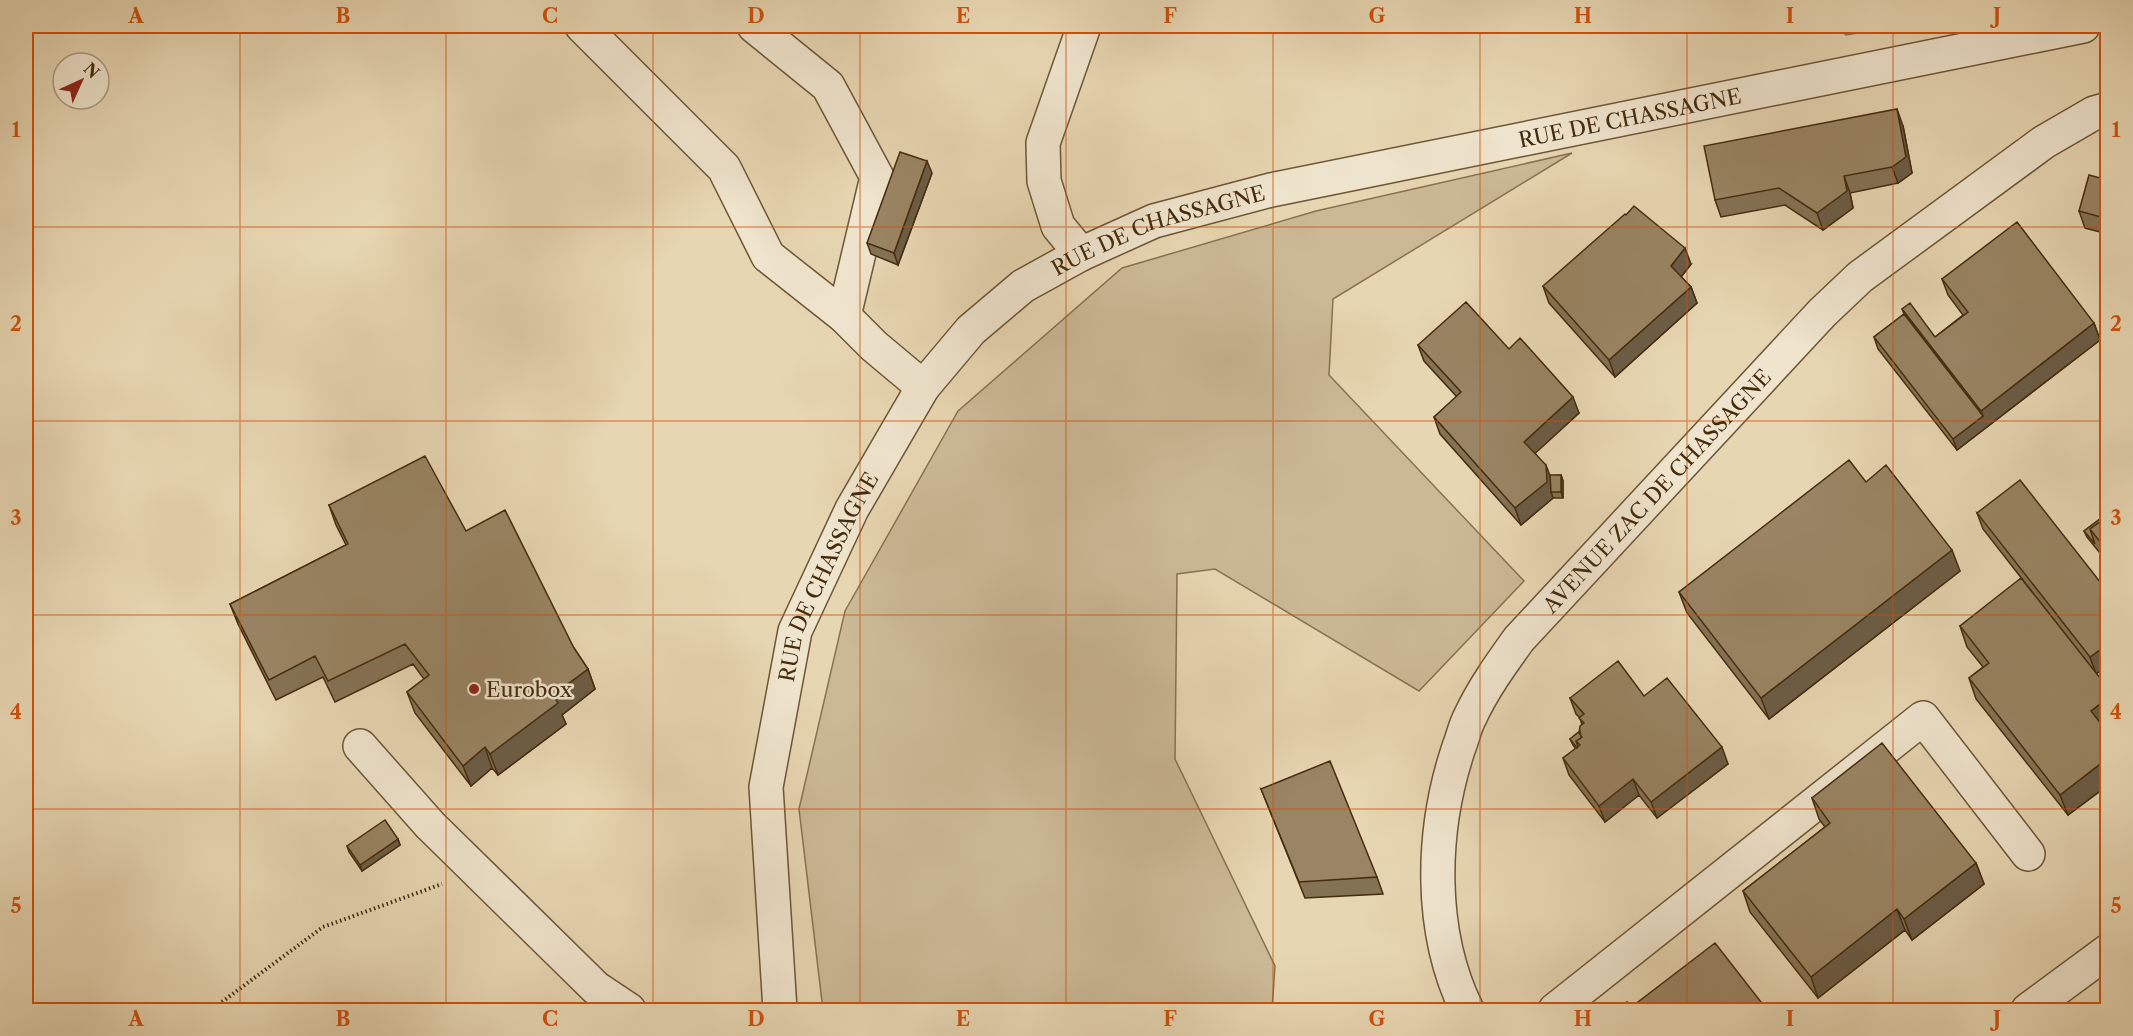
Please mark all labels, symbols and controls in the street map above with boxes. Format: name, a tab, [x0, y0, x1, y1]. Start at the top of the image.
text: A	[127, 4, 144, 28]
text: B	[336, 4, 351, 28]
text: C	[542, 4, 558, 28]
text: D	[747, 4, 765, 28]
text: E	[956, 4, 970, 28]
text: F	[1163, 4, 1177, 28]
text: G	[1369, 4, 1386, 28]
text: H	[1574, 4, 1592, 28]
text: I	[1786, 4, 1794, 28]
text: J	[1989, 4, 2001, 28]
north arrow	[51, 51, 111, 111]
text: N	[80, 58, 104, 82]
street label: RUE DE CHASSAGNE	[1516, 83, 1743, 152]
text: 1	[12, 118, 21, 142]
text: 1	[2112, 118, 2121, 142]
street label: RUE DE CHASSAGNE	[1047, 180, 1268, 280]
text: 2	[10, 312, 22, 336]
text: 2	[2110, 312, 2122, 336]
street label: AVENUE ZAC DE CHASSAGNE	[1537, 364, 1776, 619]
street label: RUE DE CHASSAGNE	[773, 468, 883, 684]
text: 3	[10, 506, 22, 530]
text: 3	[2110, 506, 2122, 530]
place label: Eurobox	[486, 677, 573, 702]
marker: Eurobox	[467, 682, 481, 696]
text: 4	[10, 700, 22, 724]
text: 4	[2110, 700, 2122, 724]
text: 5	[10, 894, 22, 918]
text: 5	[2110, 894, 2122, 918]
text: A	[127, 1007, 144, 1031]
text: B	[336, 1007, 351, 1031]
text: C	[542, 1007, 558, 1031]
text: D	[747, 1007, 765, 1031]
text: E	[956, 1007, 970, 1031]
text: F	[1163, 1007, 1177, 1031]
text: G	[1369, 1007, 1386, 1031]
text: H	[1574, 1007, 1592, 1031]
text: I	[1786, 1007, 1794, 1031]
text: J	[1989, 1007, 2001, 1031]

